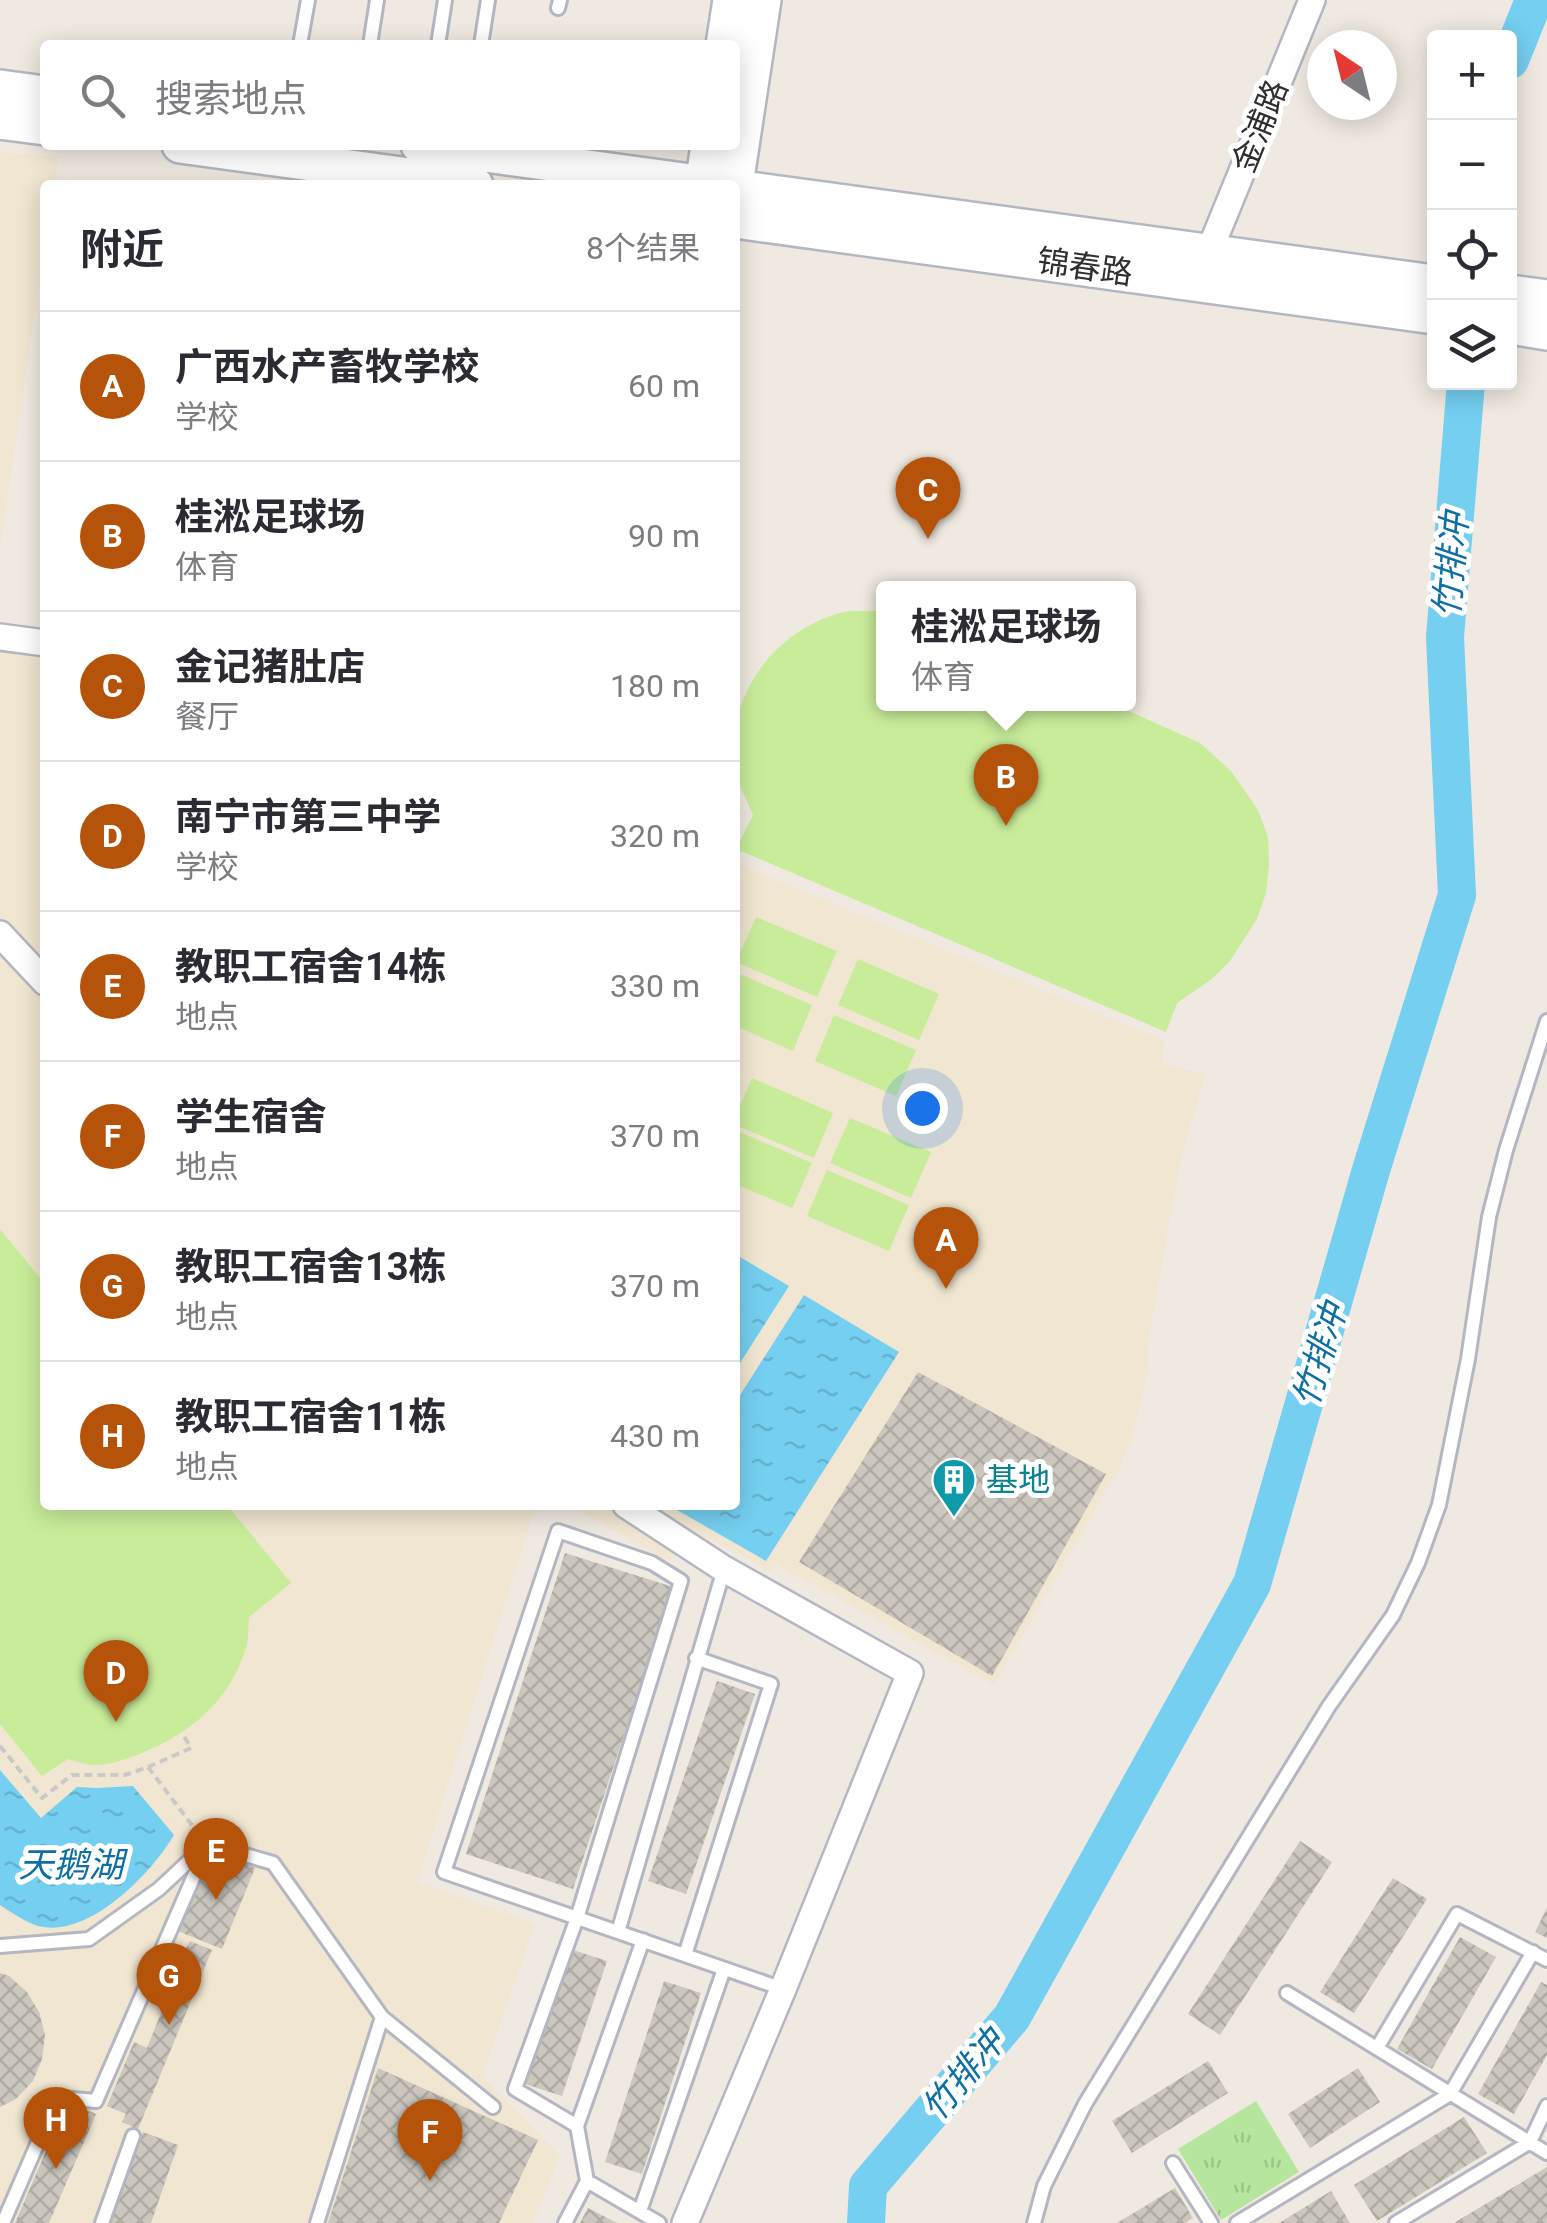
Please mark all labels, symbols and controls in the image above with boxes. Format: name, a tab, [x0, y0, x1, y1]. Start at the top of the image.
north arrow	[1307, 30, 1397, 120]
map controls	[1427, 30, 1517, 390]
button: +	[1427, 30, 1517, 120]
search box	[40, 40, 740, 150]
icon: search	[75, 68, 130, 123]
street label: 金浦路	[1224, 74, 1296, 178]
text: 搜索地点	[155, 77, 307, 121]
button: −	[1427, 120, 1517, 210]
button: locate	[1427, 210, 1517, 300]
text: 附近	[80, 225, 164, 274]
text: 8个结果	[586, 229, 700, 267]
street label: 锦春路	[1035, 242, 1135, 292]
button: layers	[1427, 300, 1517, 390]
text: 广西水产畜牧学校	[175, 345, 479, 389]
text: A	[102, 367, 123, 405]
text: 60 m	[628, 367, 700, 405]
text: 学校	[175, 398, 239, 436]
pin: C	[896, 456, 960, 539]
text: 桂淞足球场	[175, 495, 365, 539]
water label: 竹排冲	[1426, 507, 1477, 619]
text: B	[102, 517, 123, 555]
text: 90 m	[628, 517, 700, 555]
text: 体育	[175, 548, 239, 586]
popup	[876, 581, 1136, 711]
text: 桂淞足球场	[911, 605, 1101, 649]
text: 金记猪肚店	[175, 645, 365, 689]
text: 体育	[911, 658, 975, 696]
text: C	[102, 667, 123, 705]
text: 180 m	[610, 667, 700, 705]
text: 餐厅	[175, 698, 239, 736]
pin: B	[974, 744, 1038, 826]
text: 南宁市第三中学	[175, 795, 441, 839]
text: D	[102, 817, 123, 855]
text: 320 m	[610, 817, 700, 855]
text: 学校	[175, 848, 239, 886]
text: 教职工宿舍14栋	[175, 945, 447, 989]
text: E	[104, 967, 122, 1005]
text: 330 m	[610, 967, 700, 1005]
text: 地点	[175, 998, 239, 1036]
your location	[897, 1083, 948, 1134]
text: 学生宿舍	[175, 1095, 327, 1139]
text: F	[104, 1117, 121, 1155]
text: 370 m	[610, 1117, 700, 1155]
text: 地点	[175, 1148, 239, 1186]
pin: A	[914, 1206, 978, 1289]
text: 教职工宿舍13栋	[175, 1245, 447, 1289]
text: G	[102, 1267, 123, 1305]
text: 370 m	[610, 1267, 700, 1305]
water label: 竹排冲	[1286, 1295, 1357, 1411]
text: 地点	[175, 1298, 239, 1336]
text: 教职工宿舍11栋	[175, 1395, 447, 1439]
text: H	[101, 1417, 124, 1455]
text: 430 m	[610, 1417, 700, 1455]
text: 地点	[175, 1448, 239, 1486]
building icon: 基地	[931, 1457, 977, 1518]
place label: 基地	[986, 1461, 1050, 1499]
pin: D	[84, 1640, 148, 1722]
pin: E	[184, 1818, 248, 1900]
water label: 天鹅湖	[18, 1845, 128, 1886]
pin: G	[136, 1942, 202, 2025]
water label: 竹排冲	[914, 2019, 1015, 2129]
pin: H	[23, 2086, 88, 2169]
pin: F	[398, 2098, 462, 2181]

